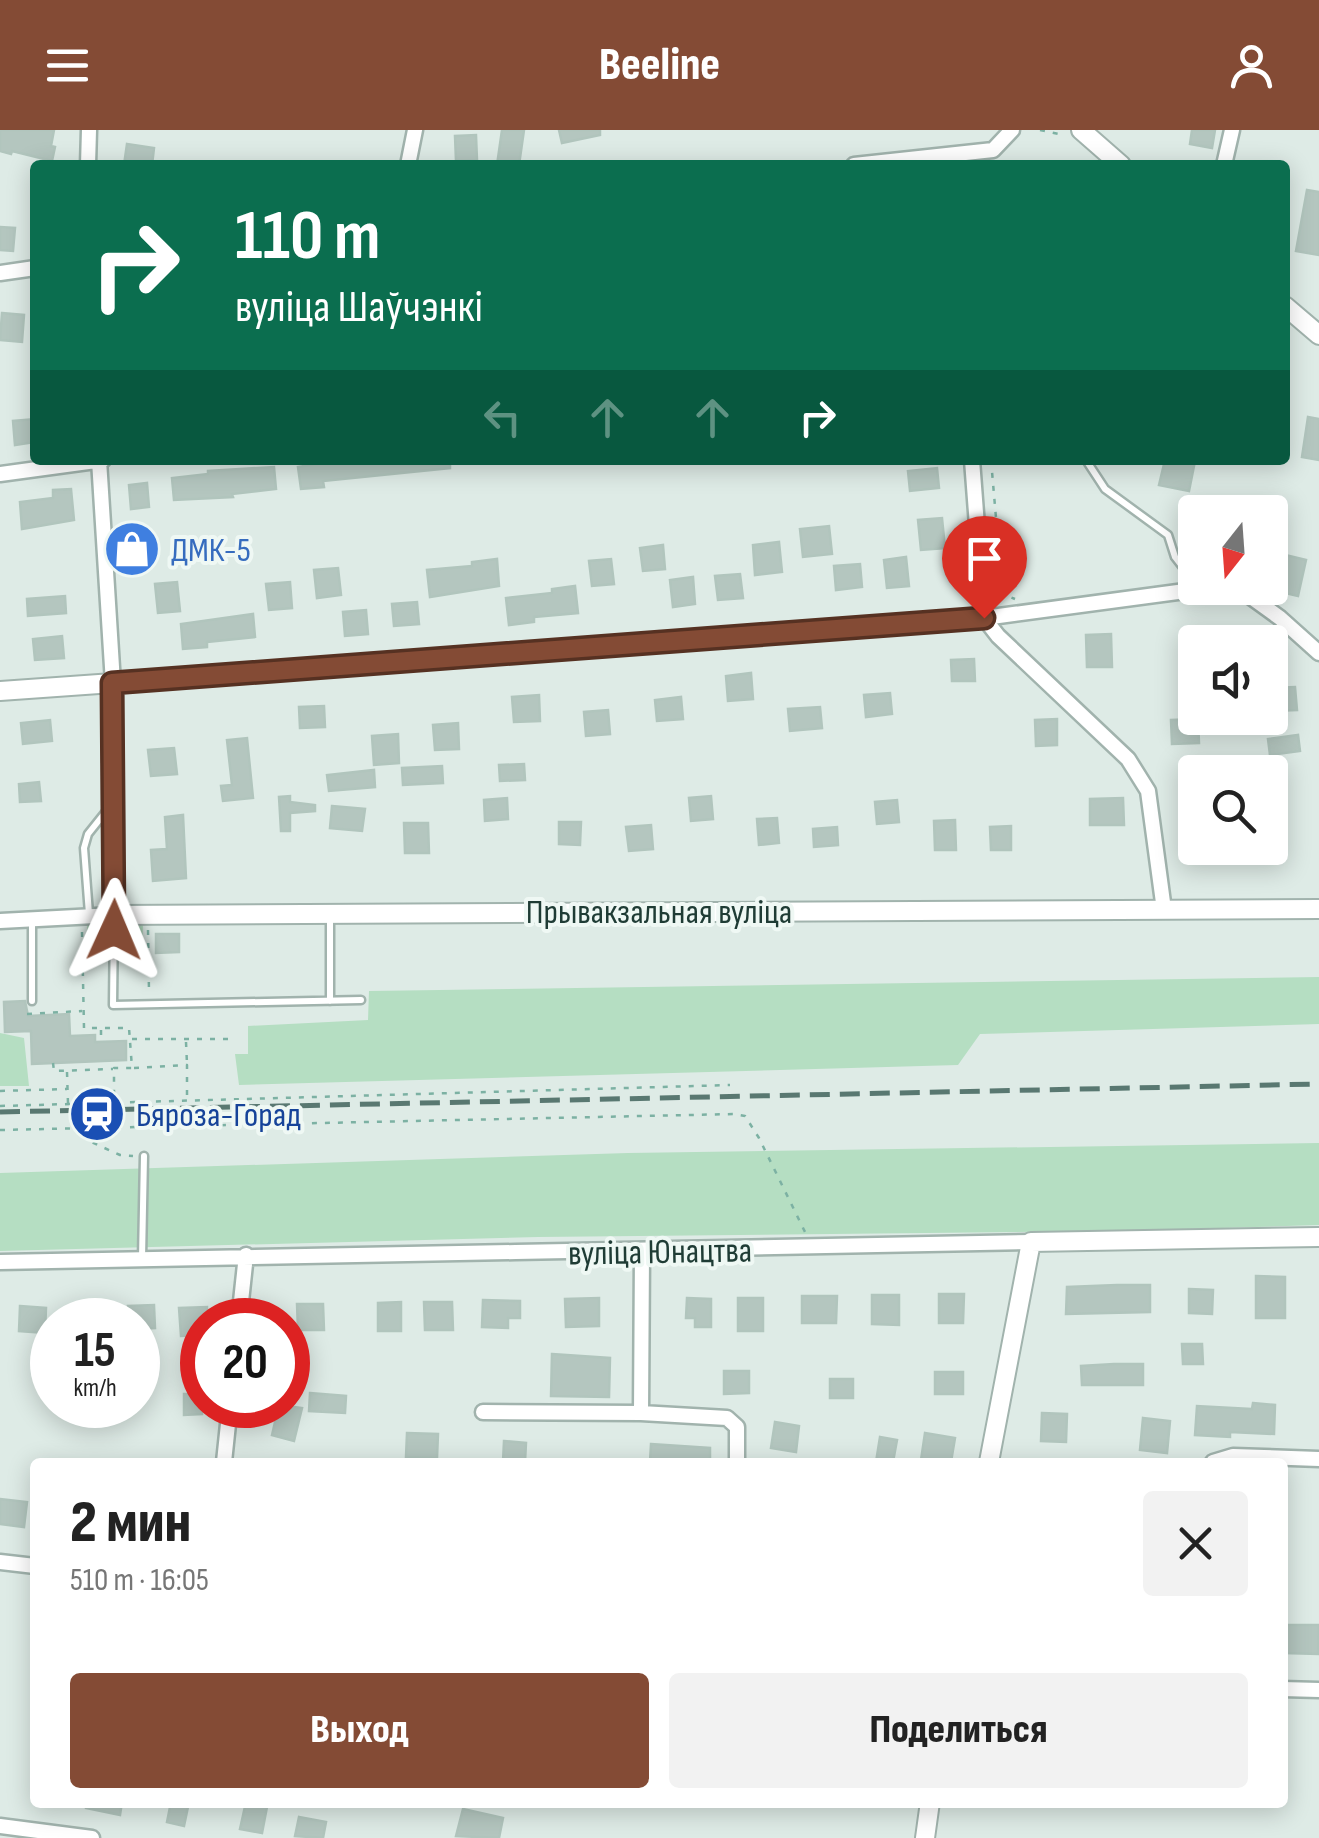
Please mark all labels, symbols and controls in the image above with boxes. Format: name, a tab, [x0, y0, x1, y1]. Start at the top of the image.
icon: menu	[40, 38, 95, 93]
text: Beeline	[599, 38, 720, 93]
icon: person	[1224, 38, 1279, 93]
text: 110 m	[235, 195, 381, 279]
icon: right	[70, 200, 200, 330]
text: вуліца Шаўчэнкі	[235, 280, 483, 335]
icon: left	[475, 390, 530, 445]
icon: ahead	[580, 390, 635, 445]
icon: ahead	[685, 390, 740, 445]
icon: right	[790, 390, 845, 445]
north arrow	[1178, 495, 1288, 605]
map controls	[1178, 495, 1288, 865]
pin	[942, 516, 1027, 619]
shop icon: ДМК-5	[102, 519, 162, 579]
place label: ДМК-5	[171, 529, 251, 572]
icon: arrive	[957, 531, 1012, 586]
button: sound	[1178, 625, 1288, 735]
button: search	[1178, 755, 1288, 865]
position arrow	[62, 878, 166, 982]
street label: Прывакзальная вуліца	[526, 891, 792, 934]
station icon: Бяроза-Горад	[67, 1084, 127, 1144]
place label: Бяроза-Горад	[136, 1094, 301, 1137]
street label: вуліца Юнацтва	[568, 1229, 752, 1276]
speed limit sign: 20	[180, 1298, 310, 1428]
text: 15	[74, 1321, 116, 1381]
text: km/h	[73, 1373, 117, 1404]
text: 2 мин	[70, 1487, 191, 1559]
button: close	[1143, 1491, 1248, 1596]
text: 510 m · 16:05	[70, 1561, 209, 1600]
button: Выход	[70, 1673, 649, 1788]
button: Поделиться	[669, 1673, 1248, 1788]

